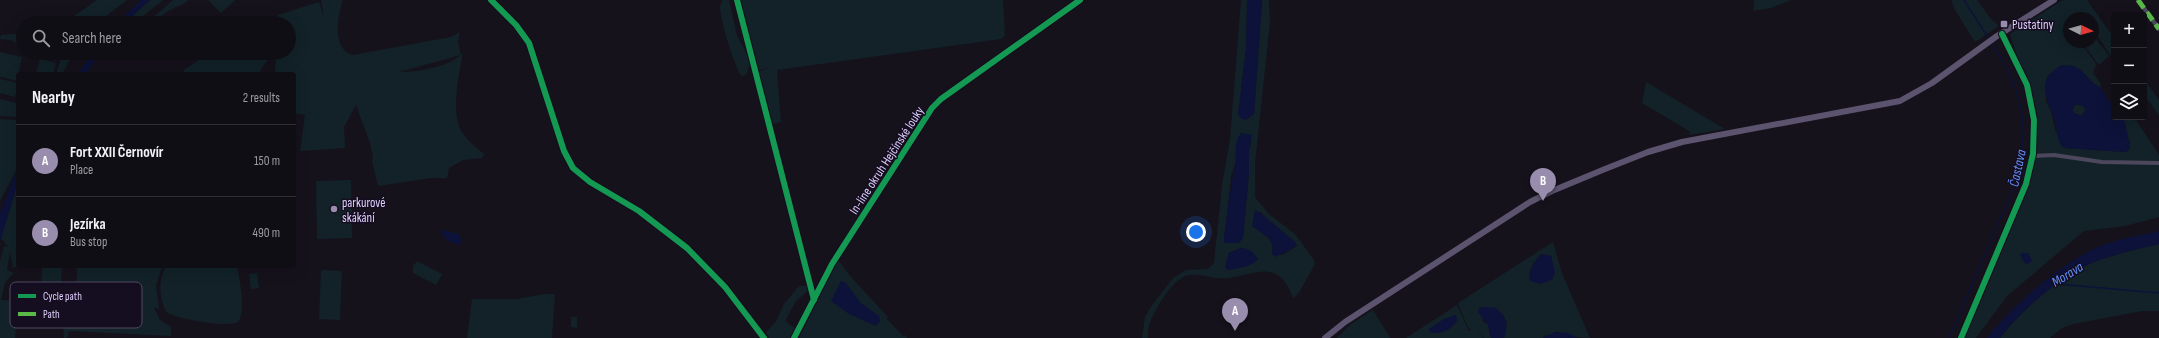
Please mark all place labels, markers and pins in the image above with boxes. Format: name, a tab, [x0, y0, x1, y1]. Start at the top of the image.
place label: Pustatiny	[2012, 17, 2053, 33]
marker: Pustatiny	[1999, 19, 2009, 29]
pin: B	[1530, 168, 1556, 201]
place label: parkurové skákání	[342, 195, 385, 226]
marker: parkurové skákání	[329, 204, 339, 214]
pin: A	[1222, 298, 1248, 331]

